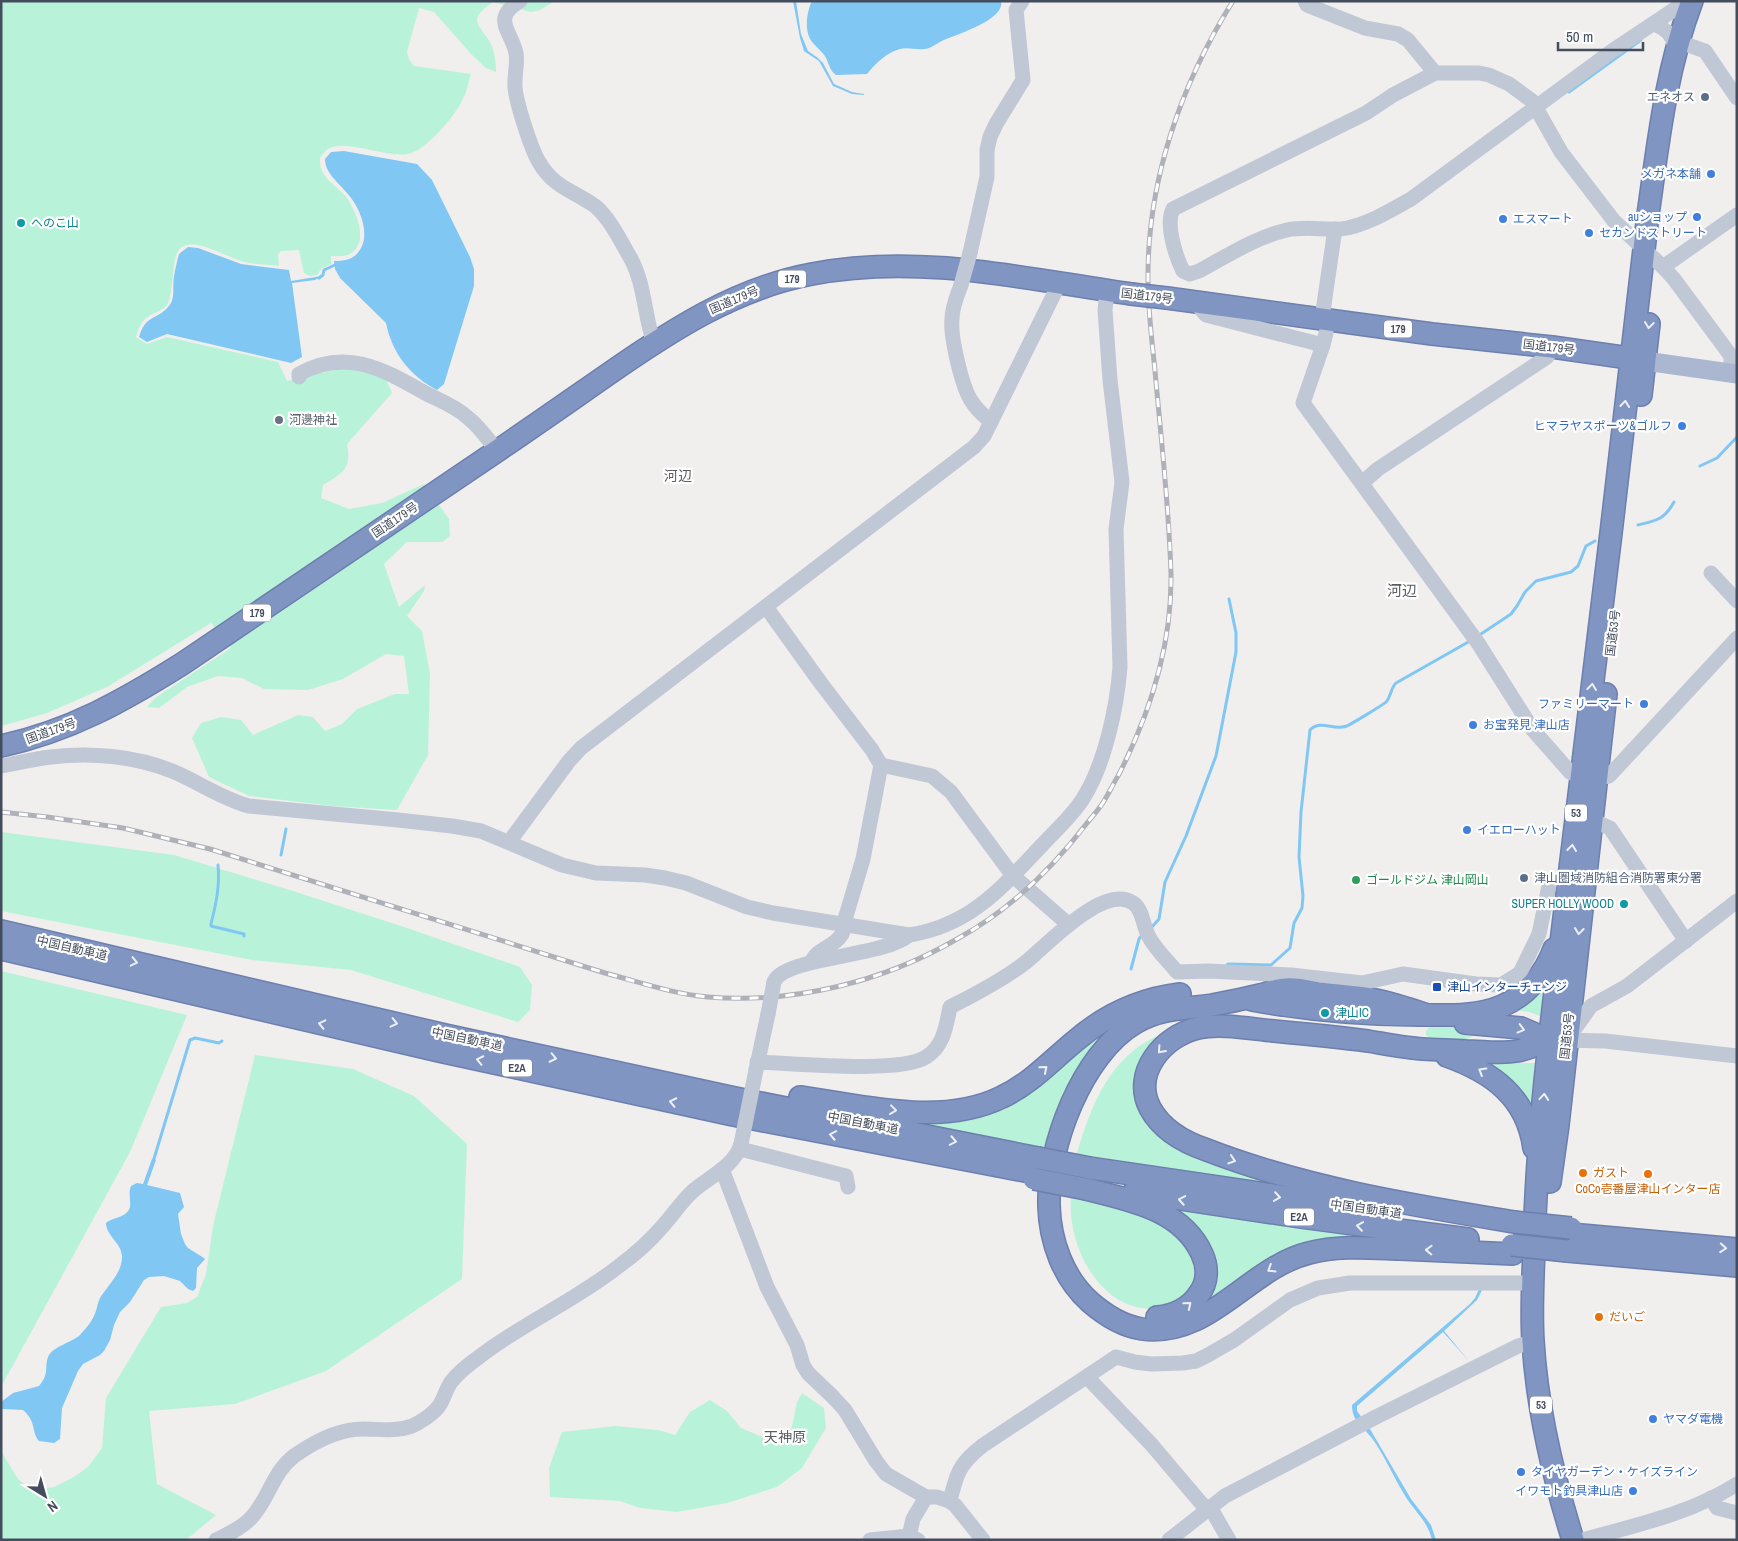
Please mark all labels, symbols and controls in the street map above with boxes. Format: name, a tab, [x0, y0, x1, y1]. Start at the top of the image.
scale bar	[1558, 20, 1643, 52]
text: 50 m	[1566, 26, 1593, 47]
place label: エネオス	[1647, 89, 1695, 105]
marker: エネオス	[1699, 91, 1711, 103]
place label: メガネ本舗	[1641, 166, 1701, 182]
marker: メガネ本舗	[1705, 168, 1717, 180]
place label: auショップ	[1628, 209, 1687, 225]
place label: エスマート	[1513, 211, 1573, 227]
marker: auショップ	[1691, 211, 1703, 223]
marker: エスマート	[1497, 213, 1509, 225]
place label: へのこ山	[31, 215, 79, 231]
marker: へのこ山	[15, 217, 27, 229]
place label: セカンドストリート	[1599, 225, 1707, 241]
marker: セカンドストリート	[1583, 227, 1595, 239]
road number: 179	[778, 270, 806, 288]
street label: 国道179号	[707, 282, 761, 318]
street label: 国道179号	[1120, 285, 1174, 307]
road number: 179	[1384, 320, 1412, 338]
one-way arrow	[1644, 321, 1655, 329]
street label: 国道179号	[1522, 336, 1576, 358]
one-way arrow	[1619, 400, 1630, 408]
place label: 河邊神社	[289, 412, 337, 428]
marker: 河邊神社	[273, 414, 285, 426]
place label: ヒマラヤスポーツ&ゴルフ	[1534, 418, 1672, 434]
marker: ヒマラヤスポーツ&ゴルフ	[1676, 420, 1688, 432]
district label: 河辺	[664, 467, 692, 485]
street label: 国道179号	[369, 499, 421, 541]
district label: 河辺	[1387, 580, 1417, 601]
road number: 179	[243, 604, 271, 622]
street label: 国道53号	[1602, 609, 1624, 657]
one-way arrow	[1586, 683, 1597, 691]
place label: ファミリーマート	[1538, 696, 1634, 712]
marker: ファミリーマート	[1638, 698, 1650, 710]
street label: 国道179号	[24, 715, 78, 747]
place label: お宝発見 津山店	[1483, 717, 1570, 733]
marker: お宝発見 津山店	[1467, 719, 1479, 731]
road number: 53	[1565, 804, 1587, 821]
place label: イエローハット	[1477, 822, 1561, 838]
marker: イエローハット	[1461, 824, 1473, 836]
one-way arrow	[1566, 844, 1577, 852]
place label: 津山圏域消防組合消防署東分署	[1534, 870, 1702, 886]
place label: ゴールドジム 津山岡山	[1366, 872, 1489, 888]
marker: 津山圏域消防組合消防署東分署	[1518, 872, 1530, 884]
marker: ゴールドジム 津山岡山	[1350, 874, 1362, 886]
place label: SUPER HOLLY WOOD	[1512, 896, 1614, 912]
marker: SUPER HOLLY WOOD	[1618, 898, 1630, 910]
one-way arrow	[1574, 927, 1585, 935]
street label: 中国自動車道	[35, 932, 109, 964]
one-way arrow	[129, 956, 138, 967]
place label: 津山インターチェンジ	[1447, 979, 1567, 995]
marker: 津山インターチェンジ	[1431, 981, 1443, 993]
place label: 津山IC	[1335, 1005, 1369, 1021]
marker: 津山IC	[1319, 1007, 1331, 1019]
street label: 国道53号	[1557, 1012, 1577, 1060]
one-way arrow	[390, 1017, 399, 1028]
one-way arrow	[318, 1019, 327, 1030]
one-way arrow	[1516, 1023, 1525, 1034]
street label: 中国自動車道	[430, 1024, 504, 1054]
one-way arrow	[1157, 1045, 1166, 1054]
one-way arrow	[549, 1052, 557, 1063]
one-way arrow	[476, 1055, 485, 1066]
road number: E2A	[502, 1060, 532, 1076]
one-way arrow	[1038, 1066, 1047, 1074]
one-way arrow	[1479, 1068, 1488, 1078]
one-way arrow	[1538, 1092, 1549, 1100]
one-way arrow	[669, 1097, 678, 1108]
one-way arrow	[889, 1104, 897, 1115]
street label: 中国自動車道	[826, 1108, 900, 1138]
one-way arrow	[828, 1130, 837, 1141]
one-way arrow	[949, 1135, 958, 1146]
one-way arrow	[1227, 1154, 1236, 1164]
place label: ガスト	[1593, 1165, 1629, 1181]
marker: ガスト	[1577, 1167, 1589, 1179]
marker: CoCo壱番屋津山インター店	[1642, 1168, 1654, 1180]
place label: CoCo壱番屋津山インター店	[1575, 1181, 1721, 1197]
one-way arrow	[1273, 1191, 1281, 1202]
one-way arrow	[1177, 1195, 1186, 1205]
street label: 中国自動車道	[1329, 1196, 1403, 1222]
road number: E2A	[1284, 1208, 1314, 1226]
one-way arrow	[1356, 1221, 1364, 1231]
one-way arrow	[1720, 1242, 1728, 1253]
one-way arrow	[1425, 1245, 1433, 1256]
one-way arrow	[1267, 1263, 1276, 1273]
one-way arrow	[1183, 1301, 1192, 1310]
place label: だいご	[1609, 1309, 1645, 1325]
marker: だいご	[1593, 1311, 1605, 1323]
road number: 53	[1530, 1396, 1552, 1414]
place label: ヤマダ電機	[1663, 1411, 1723, 1427]
marker: ヤマダ電機	[1647, 1413, 1659, 1425]
district label: 天神原	[764, 1428, 806, 1446]
place label: タイヤガーデン・ケイズライン	[1531, 1464, 1698, 1480]
marker: タイヤガーデン・ケイズライン	[1515, 1466, 1527, 1478]
north arrow	[20, 1471, 70, 1521]
place label: イワモト釣具津山店	[1515, 1483, 1623, 1499]
marker: イワモト釣具津山店	[1627, 1485, 1639, 1497]
text: N	[44, 1497, 62, 1516]

